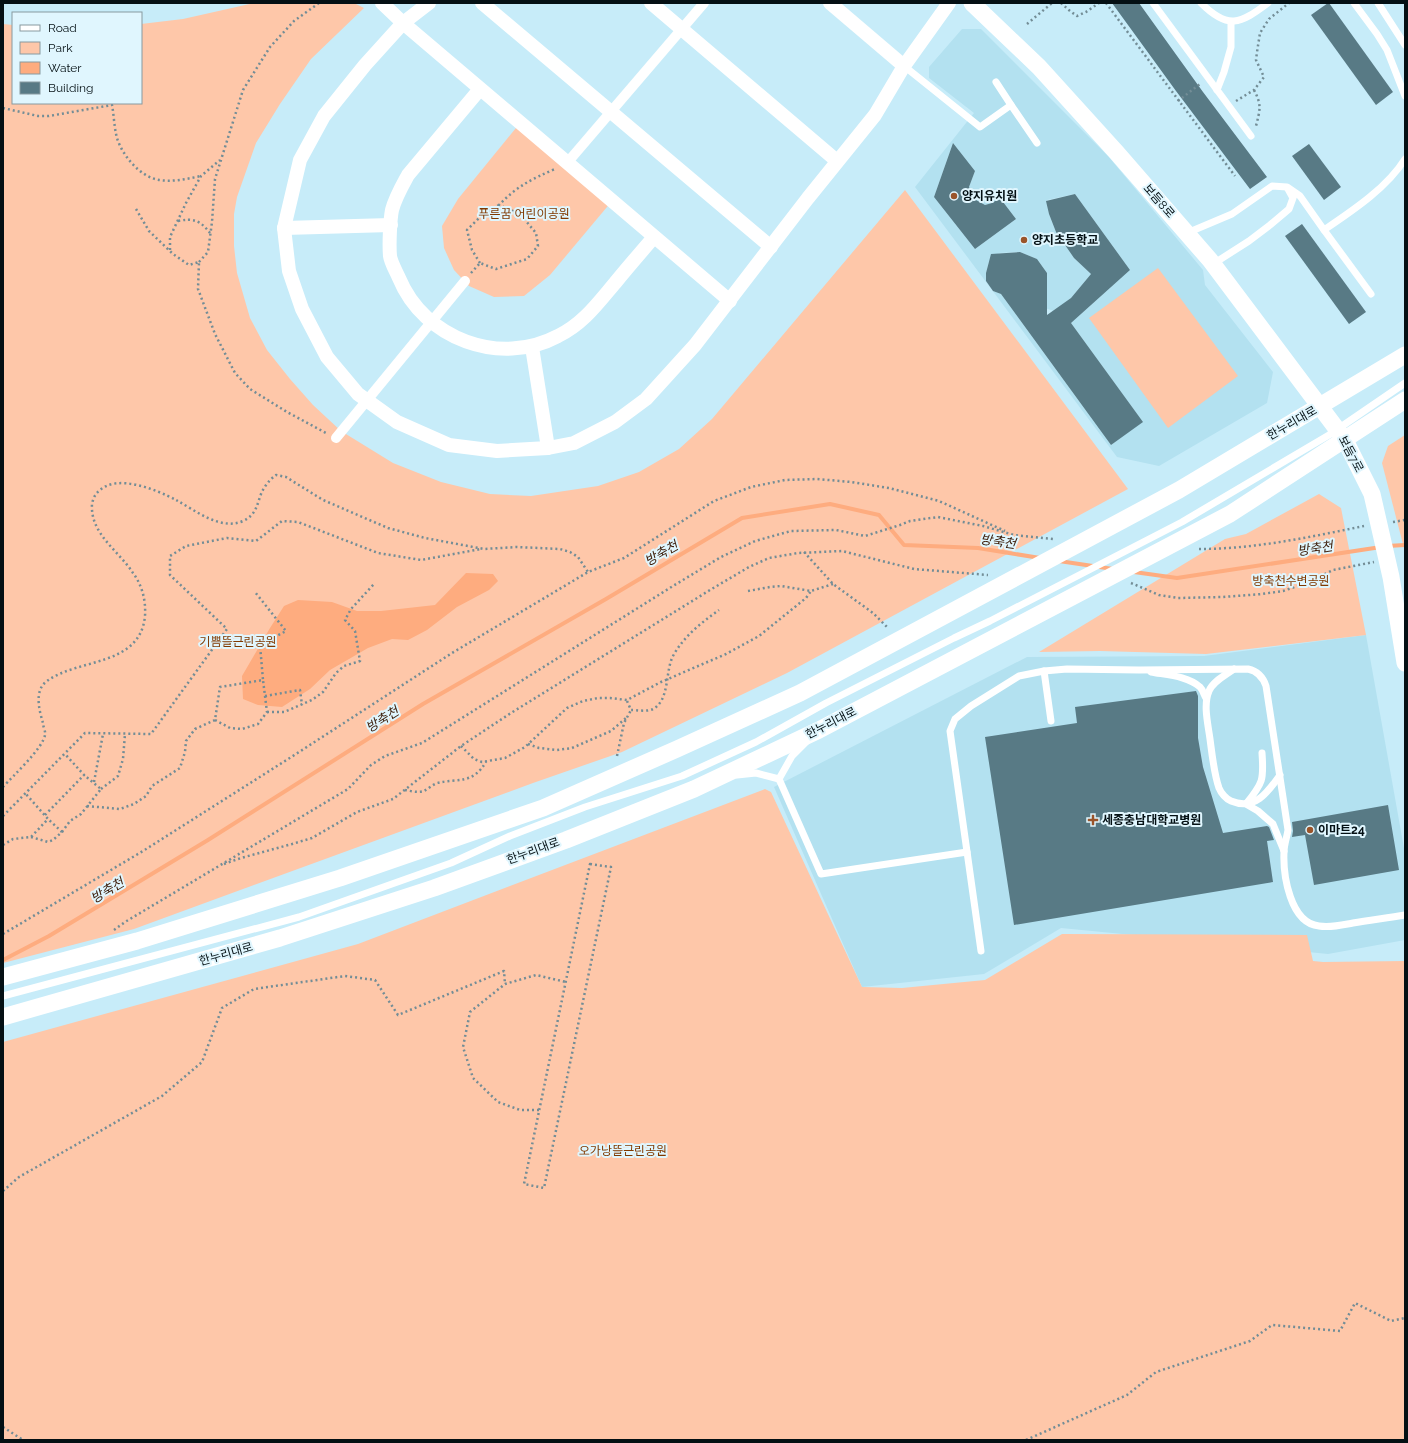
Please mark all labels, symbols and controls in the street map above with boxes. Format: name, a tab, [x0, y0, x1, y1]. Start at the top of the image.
legend	[12, 12, 142, 104]
text: Road	[48, 21, 77, 35]
text: Park	[48, 41, 73, 55]
text: Water	[48, 61, 82, 75]
text: Building	[48, 81, 94, 95]
street label: 보듬8로	[1141, 181, 1177, 221]
place label: 양지유치원	[962, 189, 1017, 203]
marker: 양지유치원	[949, 191, 959, 201]
park label: 푸른꿈 어린이공원	[478, 207, 570, 221]
place label: 양지초등학교	[1032, 233, 1098, 247]
marker: 양지초등학교	[1019, 235, 1029, 245]
street label: 한누리대로	[1265, 403, 1319, 443]
street label: 보듬7로	[1336, 433, 1366, 475]
water label: 방축천	[979, 532, 1018, 552]
water label: 방축천	[642, 537, 681, 569]
water label: 방축천	[1296, 538, 1335, 558]
park label: 방축천수변공원	[1252, 574, 1330, 588]
park label: 기쁨뜰근린공원	[199, 635, 277, 649]
water label: 방축천	[363, 703, 402, 735]
street label: 한누리대로	[803, 704, 859, 742]
place label: 세종충남대학교병원	[1102, 813, 1201, 827]
marker: 세종충남대학교병원	[1087, 814, 1099, 826]
place label: 이마트24	[1318, 823, 1365, 837]
marker: 이마트24	[1305, 825, 1315, 835]
street label: 한누리대로	[505, 835, 561, 867]
water label: 방축천	[88, 874, 127, 906]
street label: 한누리대로	[198, 940, 254, 968]
park label: 오가낭뜰근린공원	[579, 1144, 667, 1158]

